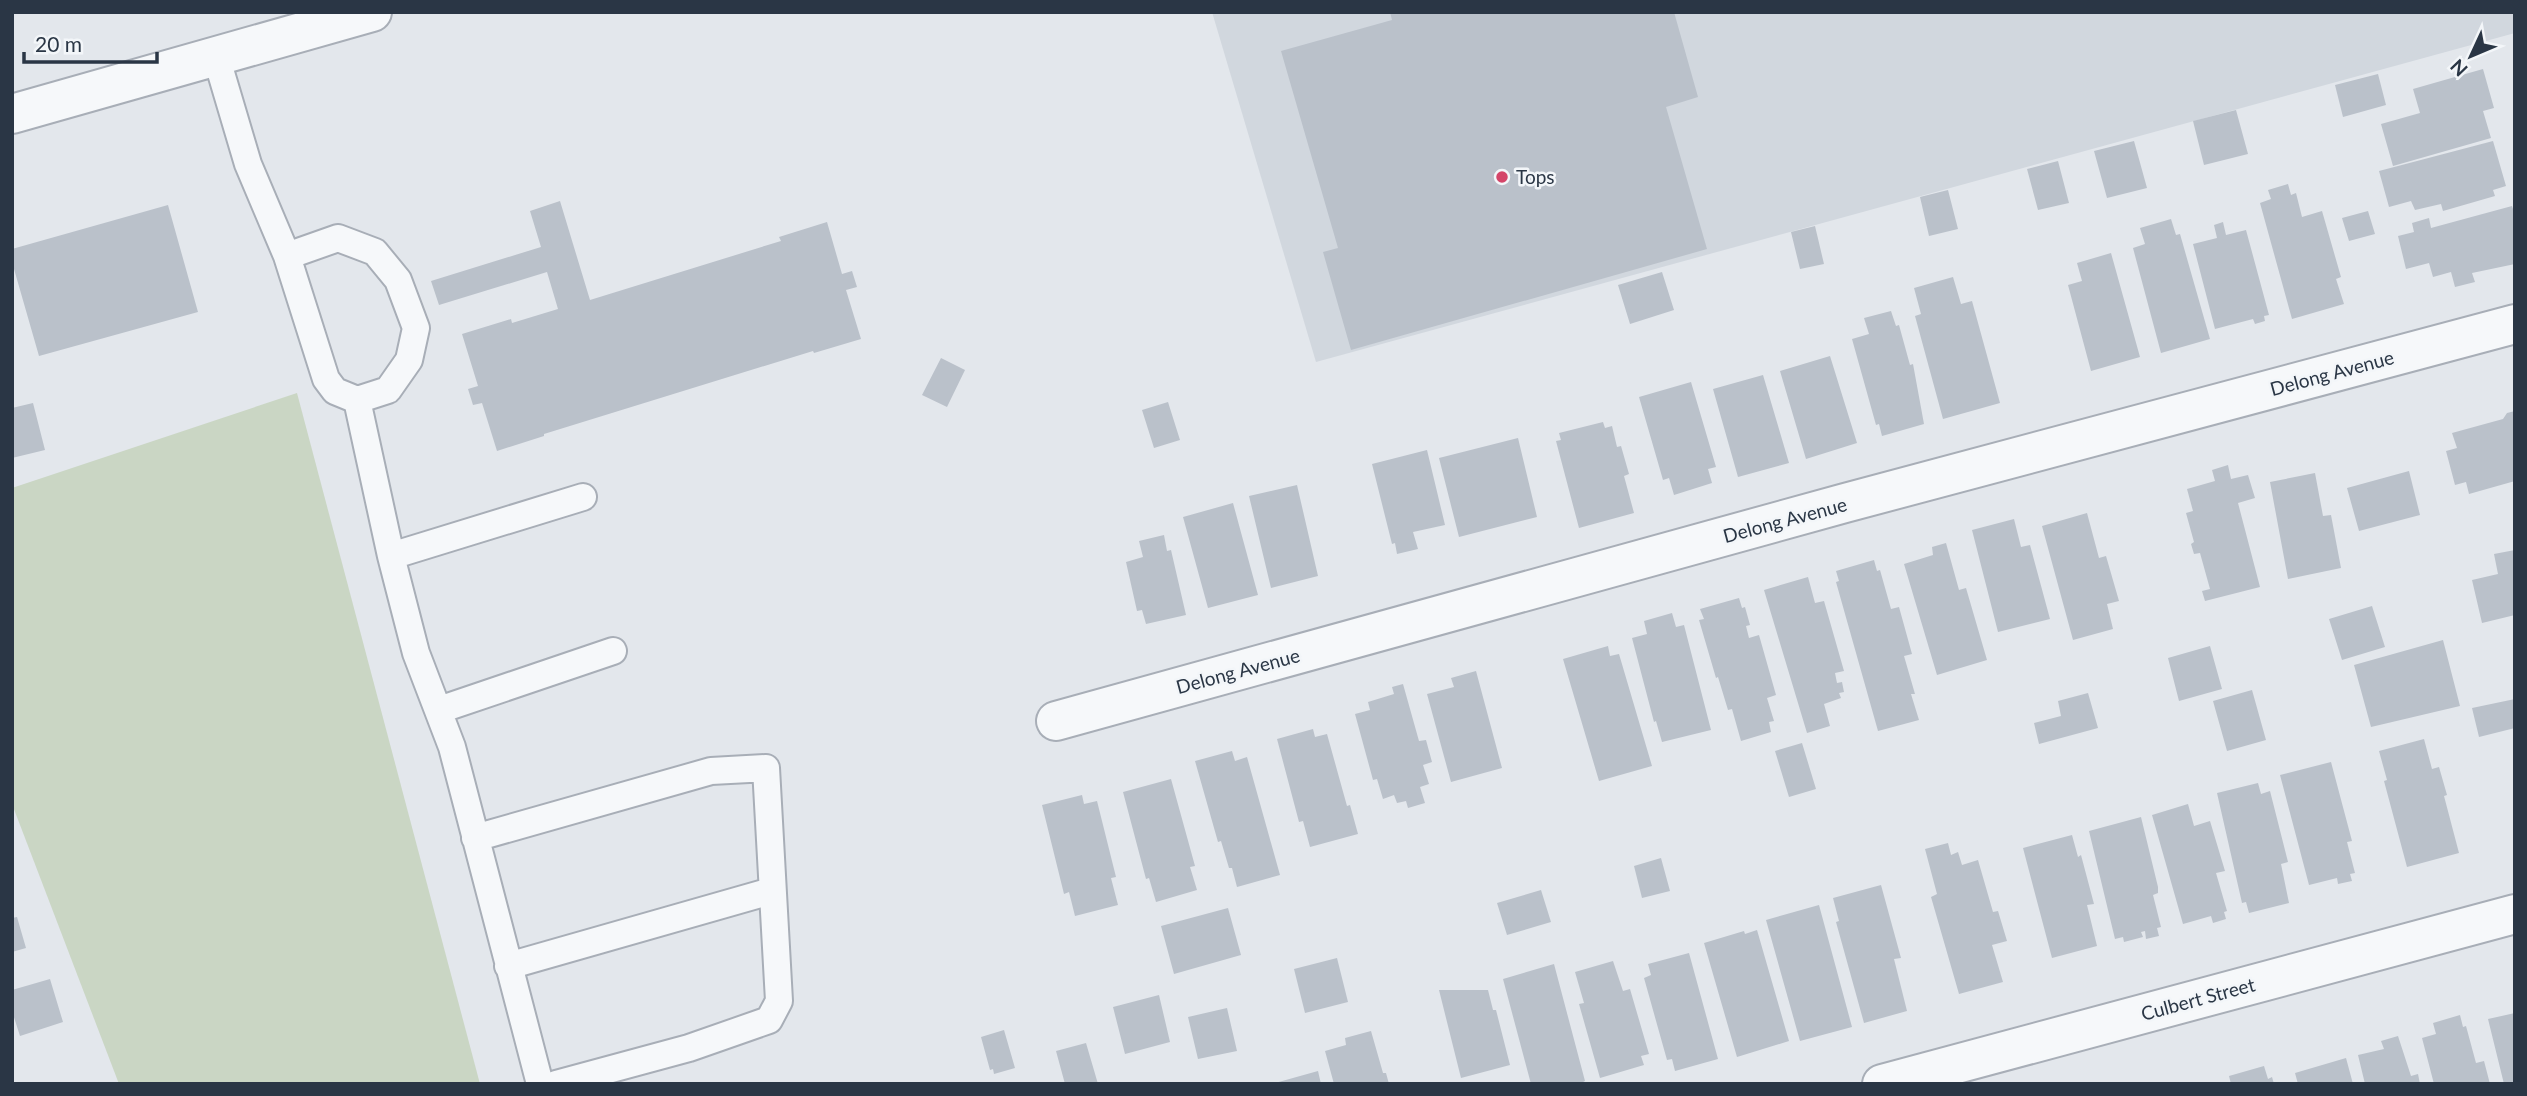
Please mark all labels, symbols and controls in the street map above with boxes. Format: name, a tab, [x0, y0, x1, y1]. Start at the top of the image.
scale bar	[24, 21, 158, 65]
north arrow	[2436, 21, 2506, 91]
text: 20 m	[35, 31, 82, 56]
text: N	[2445, 55, 2472, 81]
place label: Tops	[1516, 165, 1555, 188]
marker: Tops	[1494, 169, 1510, 185]
street label: Delong Avenue	[2267, 345, 2396, 400]
street label: Delong Avenue	[1720, 492, 1849, 547]
street label: Delong Avenue	[1173, 643, 1302, 698]
street label: Culbert Street	[2138, 972, 2257, 1025]

